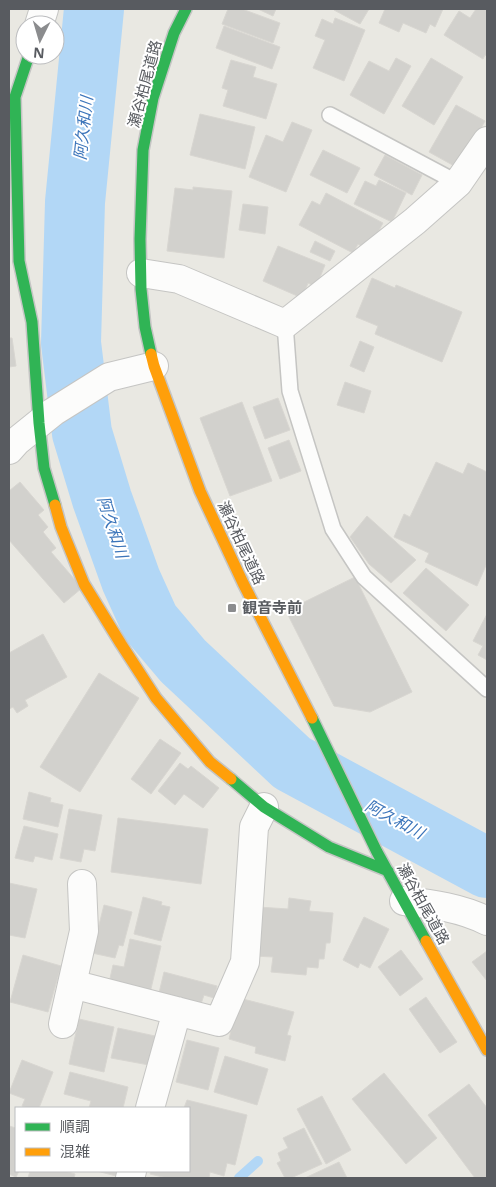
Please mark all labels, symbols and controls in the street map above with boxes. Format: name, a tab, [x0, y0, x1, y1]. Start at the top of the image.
north arrow	[15, 15, 65, 65]
street label: 瀬谷柏尾道路	[123, 38, 165, 130]
text: N	[32, 43, 45, 63]
water label: 阿久和川	[69, 93, 97, 161]
water label: 阿久和川	[93, 493, 134, 563]
street label: 瀬谷柏尾道路	[214, 498, 270, 588]
place label: 観音寺前	[242, 597, 302, 617]
marker: 観音寺前	[226, 602, 238, 614]
water label: 阿久和川	[362, 794, 430, 845]
street label: 瀬谷柏尾道路	[393, 859, 454, 948]
legend	[15, 1107, 190, 1172]
text: 順調	[60, 1116, 90, 1136]
text: 混雑	[60, 1141, 90, 1161]

